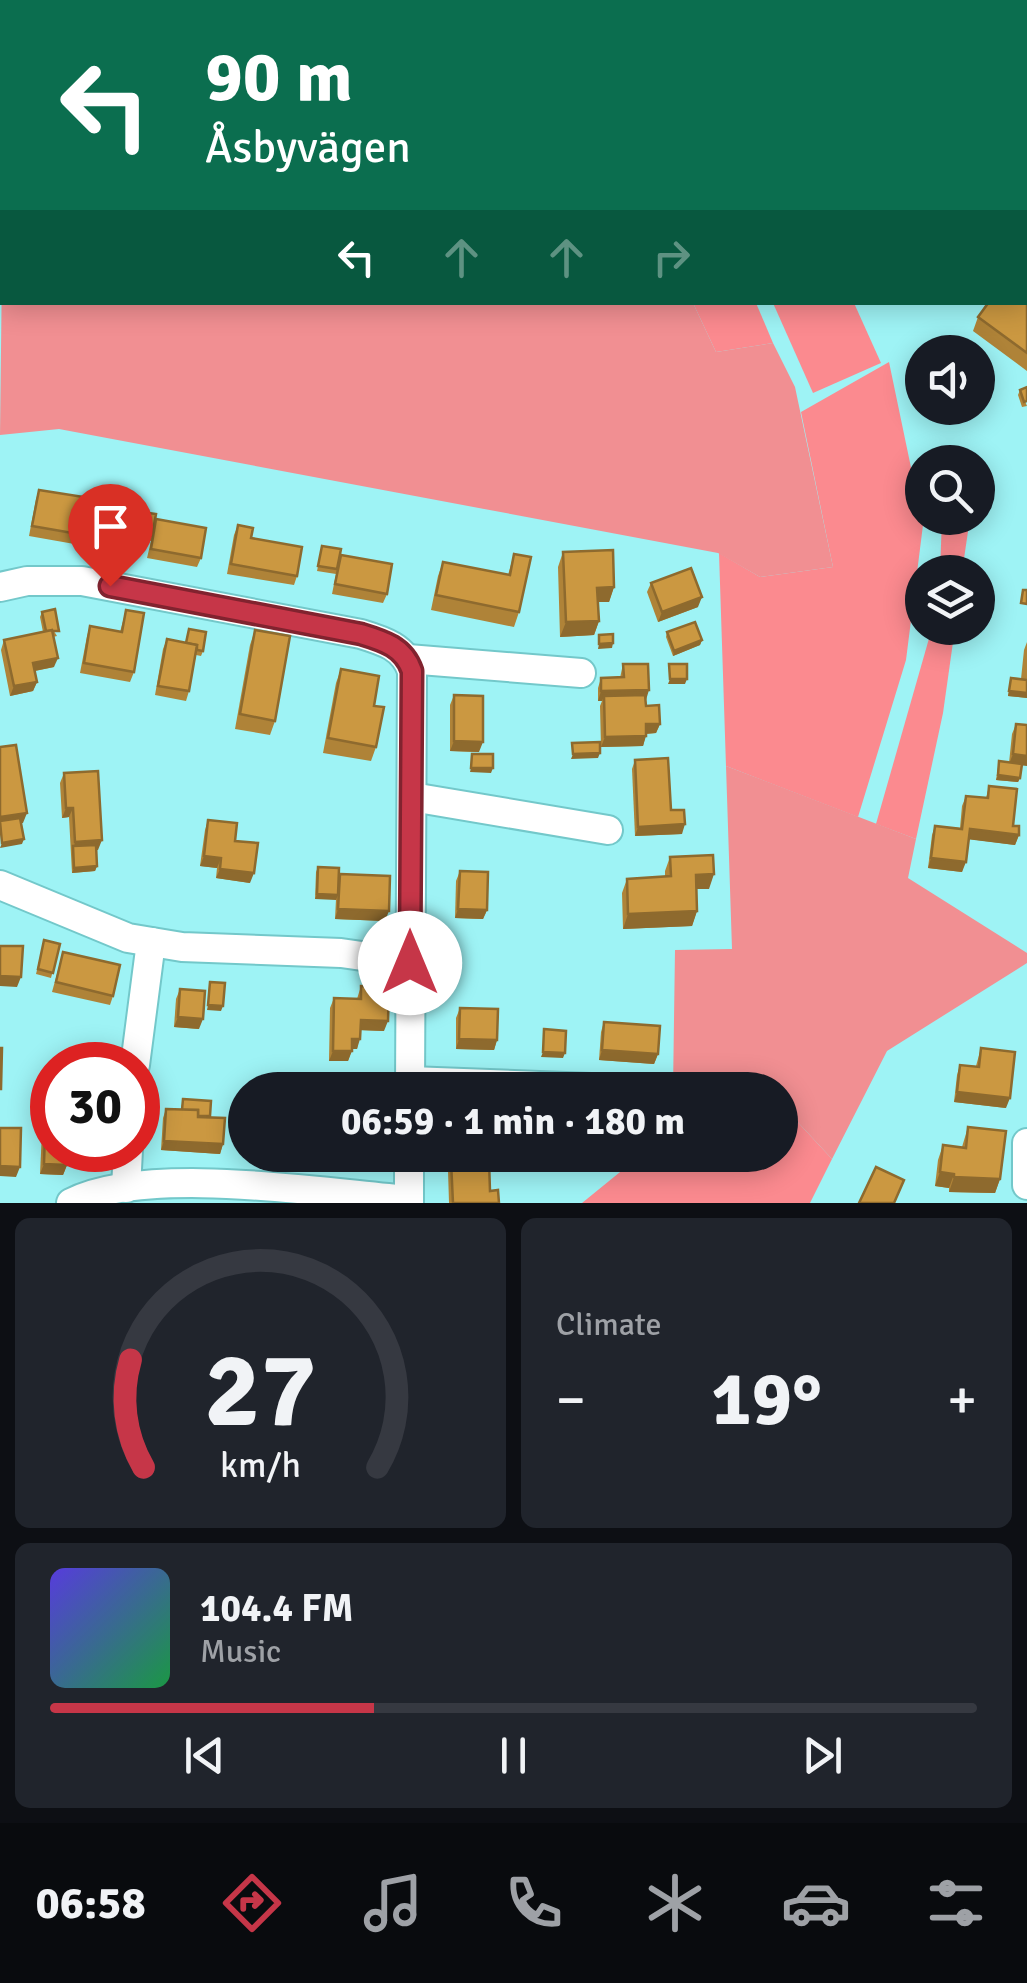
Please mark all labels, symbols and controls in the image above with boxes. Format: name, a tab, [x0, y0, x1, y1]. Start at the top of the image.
text: 90 m	[205, 34, 353, 120]
icon: left	[40, 40, 170, 170]
text: Åsbyvägen	[205, 120, 411, 175]
icon: left	[329, 230, 384, 285]
icon: ahead	[434, 230, 489, 285]
icon: ahead	[539, 230, 594, 285]
icon: right	[644, 230, 699, 285]
map controls	[905, 335, 995, 645]
button: sound	[905, 335, 995, 425]
button: search	[905, 445, 995, 535]
pin	[68, 484, 153, 587]
icon: arrive	[83, 499, 138, 554]
button: layers	[905, 555, 995, 645]
position arrow	[358, 911, 462, 1015]
speed limit sign: 30	[30, 1042, 160, 1172]
text: 06:59 · 1 min · 180 m	[341, 1098, 685, 1145]
text: Climate	[556, 1305, 662, 1344]
text: 27	[204, 1327, 317, 1455]
text: 19°	[711, 1353, 822, 1446]
text: −	[556, 1366, 586, 1434]
text: +	[947, 1366, 977, 1434]
text: km/h	[220, 1443, 301, 1487]
text: 104.4 FM	[200, 1585, 353, 1632]
text: Music	[200, 1632, 281, 1671]
icon: previous	[177, 1728, 232, 1783]
icon: pause	[486, 1728, 541, 1783]
icon: next	[795, 1728, 850, 1783]
icon: directions	[217, 1868, 287, 1938]
icon: music	[358, 1868, 428, 1938]
icon: phone	[499, 1868, 569, 1938]
icon: climate	[640, 1868, 710, 1938]
icon: car	[781, 1868, 851, 1938]
icon: filters	[921, 1868, 991, 1938]
text: 06:58	[35, 1876, 146, 1931]

